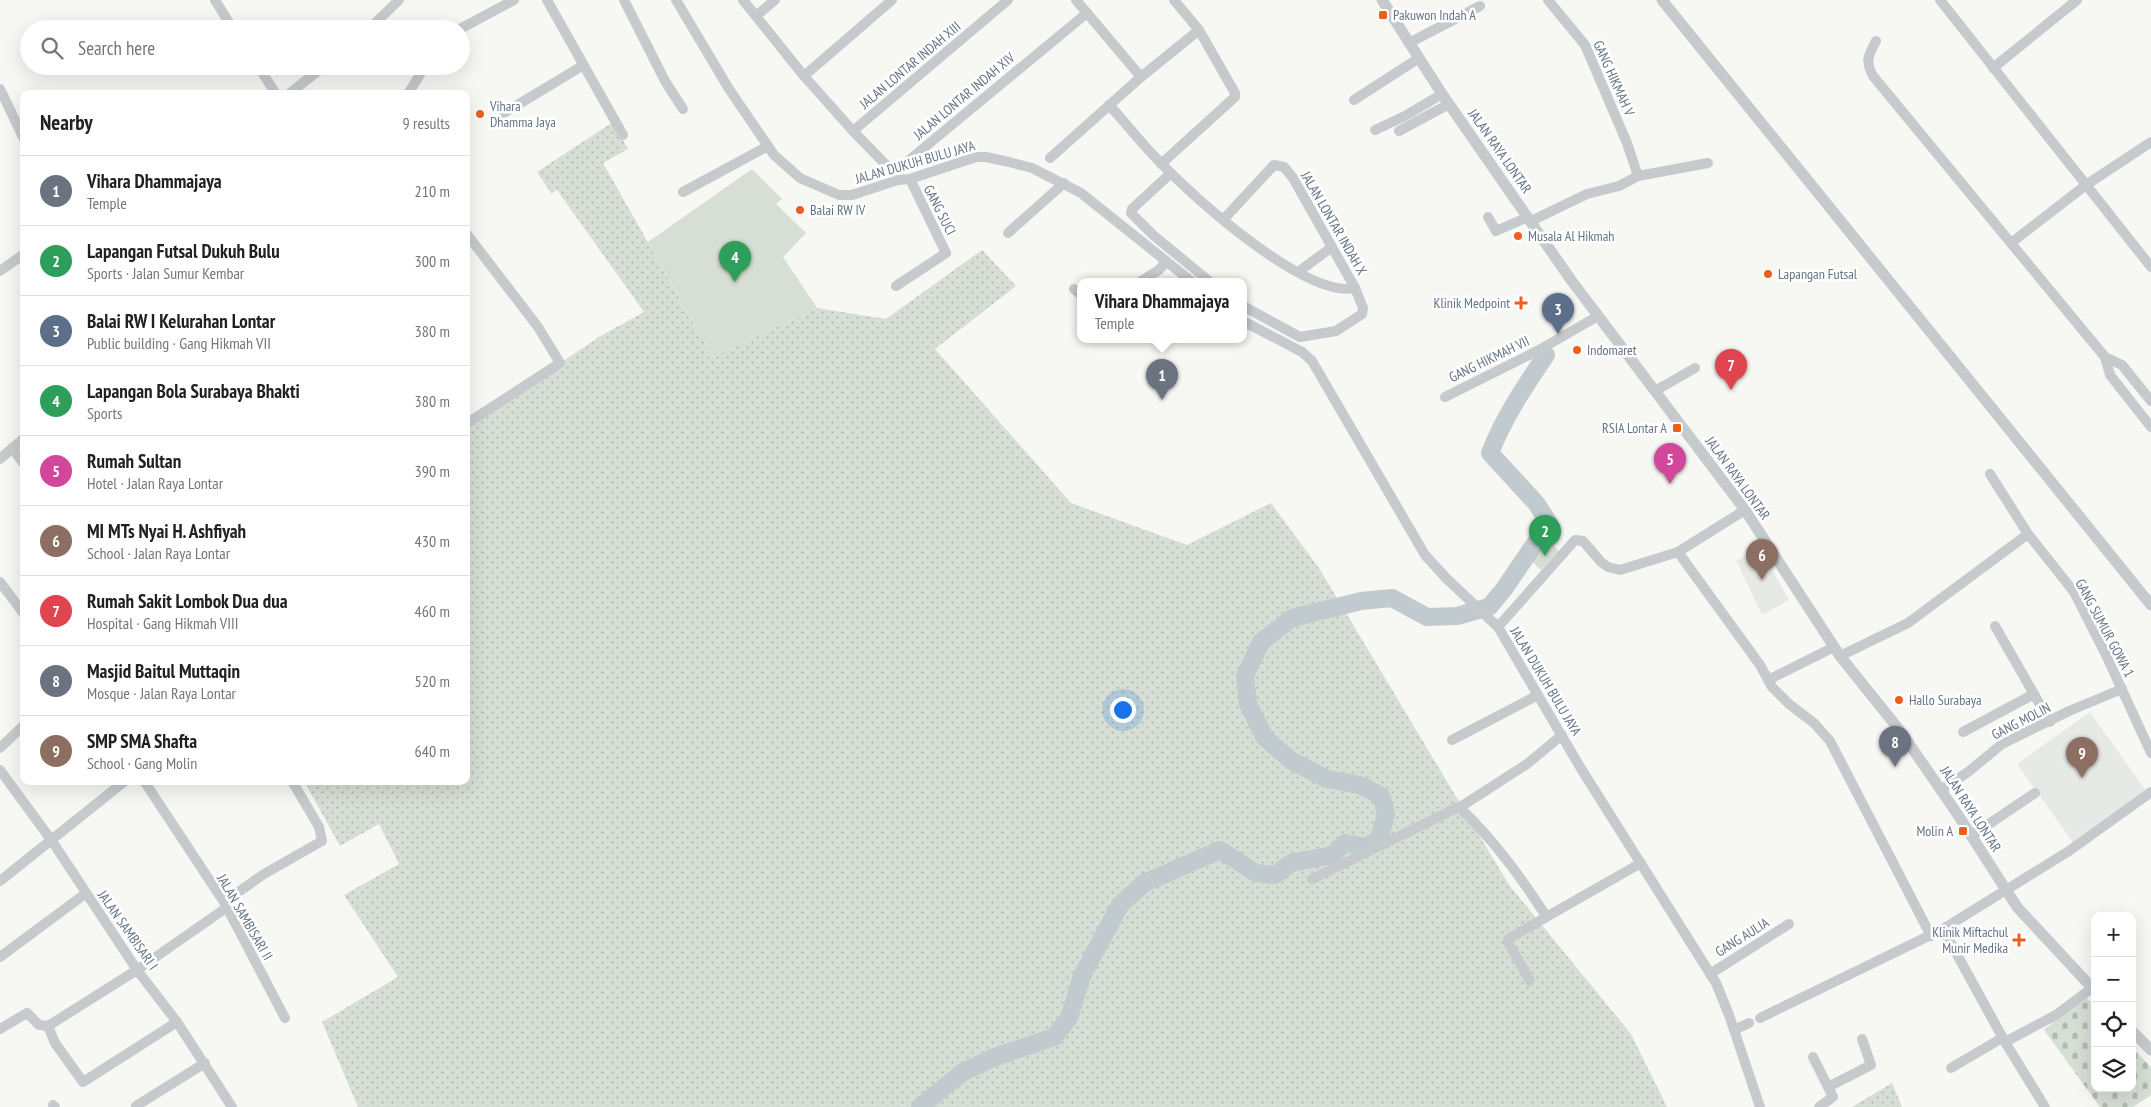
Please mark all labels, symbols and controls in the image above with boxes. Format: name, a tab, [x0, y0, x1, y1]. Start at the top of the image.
place label: Pakuwon Indah A	[1393, 6, 1476, 24]
marker: Pakuwon Indah A	[1377, 9, 1389, 21]
street label: JALAN LONTAR INDAH XIII	[855, 17, 964, 113]
search box	[20, 20, 470, 75]
icon: search	[38, 34, 66, 62]
text: Search here	[78, 36, 155, 60]
street label: GANG HIKMAH V	[1589, 37, 1639, 119]
street label: JALAN LONTAR INDAH XIV	[909, 48, 1019, 144]
place label: Vihara Dhamma Jaya	[489, 97, 556, 131]
street label: JALAN RAYA LONTAR	[1464, 104, 1536, 197]
marker: Vihara Dhamma Jaya	[474, 108, 486, 120]
text: Nearby	[40, 109, 93, 136]
text: 9 results	[403, 113, 450, 133]
street label: JALAN DUKUH BULU JAYA	[852, 136, 977, 188]
street label: JALAN LONTAR INDAH X	[1297, 167, 1371, 278]
text: Vihara Dhammajaya	[87, 169, 222, 193]
text: 1	[52, 181, 60, 201]
text: 210 m	[415, 181, 450, 201]
street label: GANG SUCI	[920, 182, 960, 238]
text: Temple	[87, 193, 127, 213]
place label: Balai RW IV	[810, 201, 866, 219]
marker: Balai RW IV	[794, 204, 806, 216]
place label: Musala Al Hikmah	[1528, 227, 1614, 245]
marker: Musala Al Hikmah	[1512, 230, 1524, 242]
text: Lapangan Futsal Dukuh Bulu	[87, 239, 280, 263]
pin: 4	[719, 241, 751, 282]
text: 2	[52, 251, 60, 271]
text: 300 m	[415, 251, 450, 271]
text: Sports · Jalan Sumur Kembar	[87, 263, 244, 283]
place label: Lapangan Futsal	[1778, 265, 1858, 283]
marker: Lapangan Futsal	[1762, 268, 1774, 280]
popup	[1077, 278, 1247, 343]
text: Vihara Dhammajaya	[1095, 289, 1229, 313]
pin: 3	[1542, 293, 1574, 334]
place label: Klinik Medpoint	[1434, 294, 1510, 312]
marker: Klinik Medpoint	[1514, 296, 1528, 310]
text: Balai RW I Kelurahan Lontar	[87, 309, 275, 333]
text: Temple	[1095, 313, 1134, 333]
text: 3	[52, 321, 60, 341]
text: 380 m	[415, 321, 450, 341]
street label: GANG HIKMAH VII	[1446, 332, 1532, 386]
text: Public building · Gang Hikmah VII	[87, 333, 271, 353]
place label: Indomaret	[1587, 341, 1637, 359]
marker: Indomaret	[1571, 344, 1583, 356]
pin: 7	[1715, 349, 1747, 390]
pin: 1	[1146, 359, 1178, 400]
text: Lapangan Bola Surabaya Bhakti	[87, 379, 300, 403]
text: 4	[52, 391, 60, 411]
text: 380 m	[415, 391, 450, 411]
text: Sports	[87, 403, 122, 423]
place label: RSIA Lontar A	[1602, 419, 1667, 437]
marker: RSIA Lontar A	[1671, 422, 1683, 434]
street label: JALAN RAYA LONTAR	[1701, 432, 1775, 524]
pin: 5	[1654, 443, 1686, 484]
text: Rumah Sultan	[87, 449, 181, 473]
text: 5	[52, 461, 60, 481]
text: 390 m	[415, 461, 450, 481]
text: Hotel · Jalan Raya Lontar	[87, 473, 223, 493]
pin: 2	[1529, 515, 1561, 556]
text: MI MTs Nyai H. Ashfiyah	[87, 519, 246, 543]
text: 6	[52, 531, 60, 551]
text: 430 m	[415, 531, 450, 551]
pin: 6	[1746, 539, 1778, 580]
text: School · Jalan Raya Lontar	[87, 543, 230, 563]
street label: GANG SUMUR GOWA 1	[2071, 576, 2139, 680]
text: Rumah Sakit Lombok Dua dua	[87, 589, 288, 613]
text: 7	[52, 601, 60, 621]
text: 460 m	[415, 601, 450, 621]
text: Hospital · Gang Hikmah VIII	[87, 613, 238, 633]
street label: JALAN DUKUH BULU JAYA	[1506, 623, 1586, 739]
text: Masjid Baitul Muttaqin	[87, 659, 240, 683]
text: 8	[52, 671, 60, 691]
text: 520 m	[415, 671, 450, 691]
text: Mosque · Jalan Raya Lontar	[87, 683, 236, 703]
place label: Hallo Surabaya	[1909, 691, 1982, 709]
marker: Hallo Surabaya	[1893, 694, 1905, 706]
your location	[1110, 697, 1136, 723]
street label: GANG MOLIN	[1988, 698, 2054, 744]
pin: 8	[1879, 726, 1911, 767]
text: SMP SMA Shafta	[87, 729, 197, 753]
pin: 9	[2066, 737, 2098, 778]
text: 9	[52, 741, 60, 761]
text: 640 m	[415, 741, 450, 761]
text: School · Gang Molin	[87, 753, 197, 773]
street label: JALAN RAYA LONTAR	[1936, 762, 2006, 856]
place label: Molin A	[1916, 822, 1953, 840]
marker: Molin A	[1957, 825, 1969, 837]
street label: JALAN SAMBISARI II	[213, 870, 277, 963]
street label: JALAN SAMBISARI I	[93, 886, 162, 973]
map controls	[2091, 912, 2136, 1092]
button: +	[2091, 912, 2136, 957]
street label: GANG AULIA	[1712, 913, 1773, 961]
place label: Klinik Miftachul Munir Medika	[1932, 923, 2009, 957]
marker: Klinik Miftachul Munir Medika	[2012, 933, 2026, 947]
button: −	[2091, 957, 2136, 1002]
button: locate	[2091, 1002, 2136, 1047]
button: layers	[2091, 1047, 2136, 1092]

